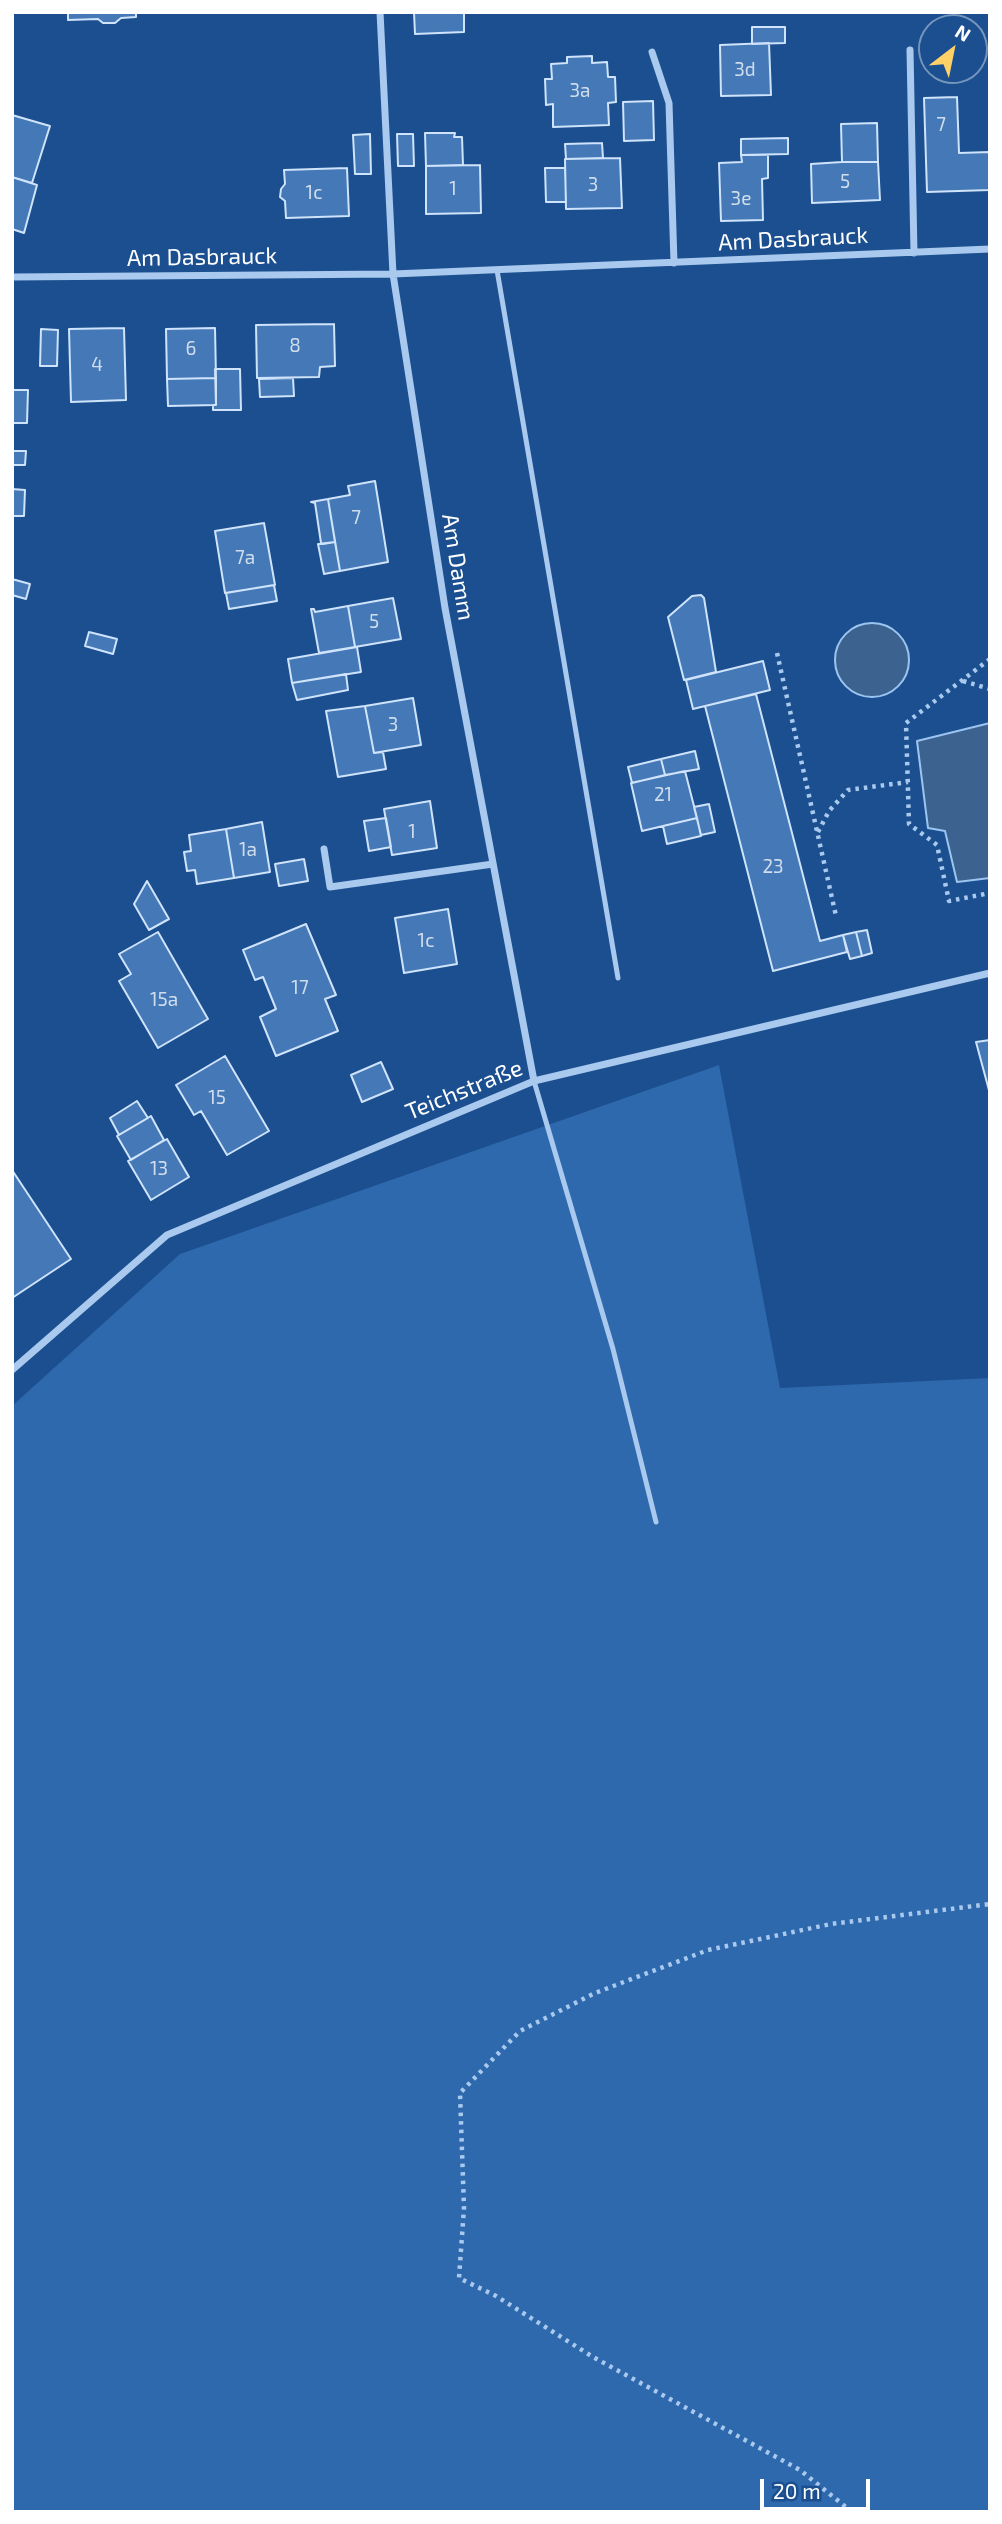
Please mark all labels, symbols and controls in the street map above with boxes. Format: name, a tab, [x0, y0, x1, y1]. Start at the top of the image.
north arrow	[918, 14, 988, 84]
text: N	[951, 19, 975, 46]
house number: 3d	[734, 59, 756, 81]
house number: 3a	[570, 80, 590, 102]
house number: 7	[936, 114, 946, 136]
house number: 5	[840, 171, 850, 193]
house number: 3	[588, 174, 598, 196]
house number: 1	[449, 178, 457, 200]
house number: 1c	[306, 182, 322, 204]
house number: 3e	[731, 188, 751, 210]
street label: Am Dasbrauck	[717, 221, 869, 257]
street label: Am Dasbrauck	[127, 242, 277, 272]
house number: 8	[289, 335, 301, 357]
house number: 6	[186, 338, 196, 360]
house number: 4	[91, 354, 103, 376]
house number: 7	[351, 507, 361, 529]
street label: Am Damm	[436, 512, 480, 622]
house number: 7a	[235, 547, 255, 569]
house number: 5	[369, 611, 379, 633]
house number: 3	[388, 714, 398, 736]
house number: 21	[654, 784, 672, 806]
house number: 1	[408, 821, 416, 843]
house number: 1a	[239, 839, 257, 861]
house number: 23	[762, 856, 784, 878]
house number: 1c	[418, 930, 434, 952]
house number: 17	[291, 977, 309, 999]
house number: 15a	[150, 989, 178, 1011]
street label: Teichstraße	[402, 1054, 526, 1126]
house number: 15	[208, 1087, 226, 1109]
house number: 13	[150, 1158, 168, 1180]
scale bar	[764, 2464, 874, 2508]
text: 20 m	[773, 2478, 821, 2503]

